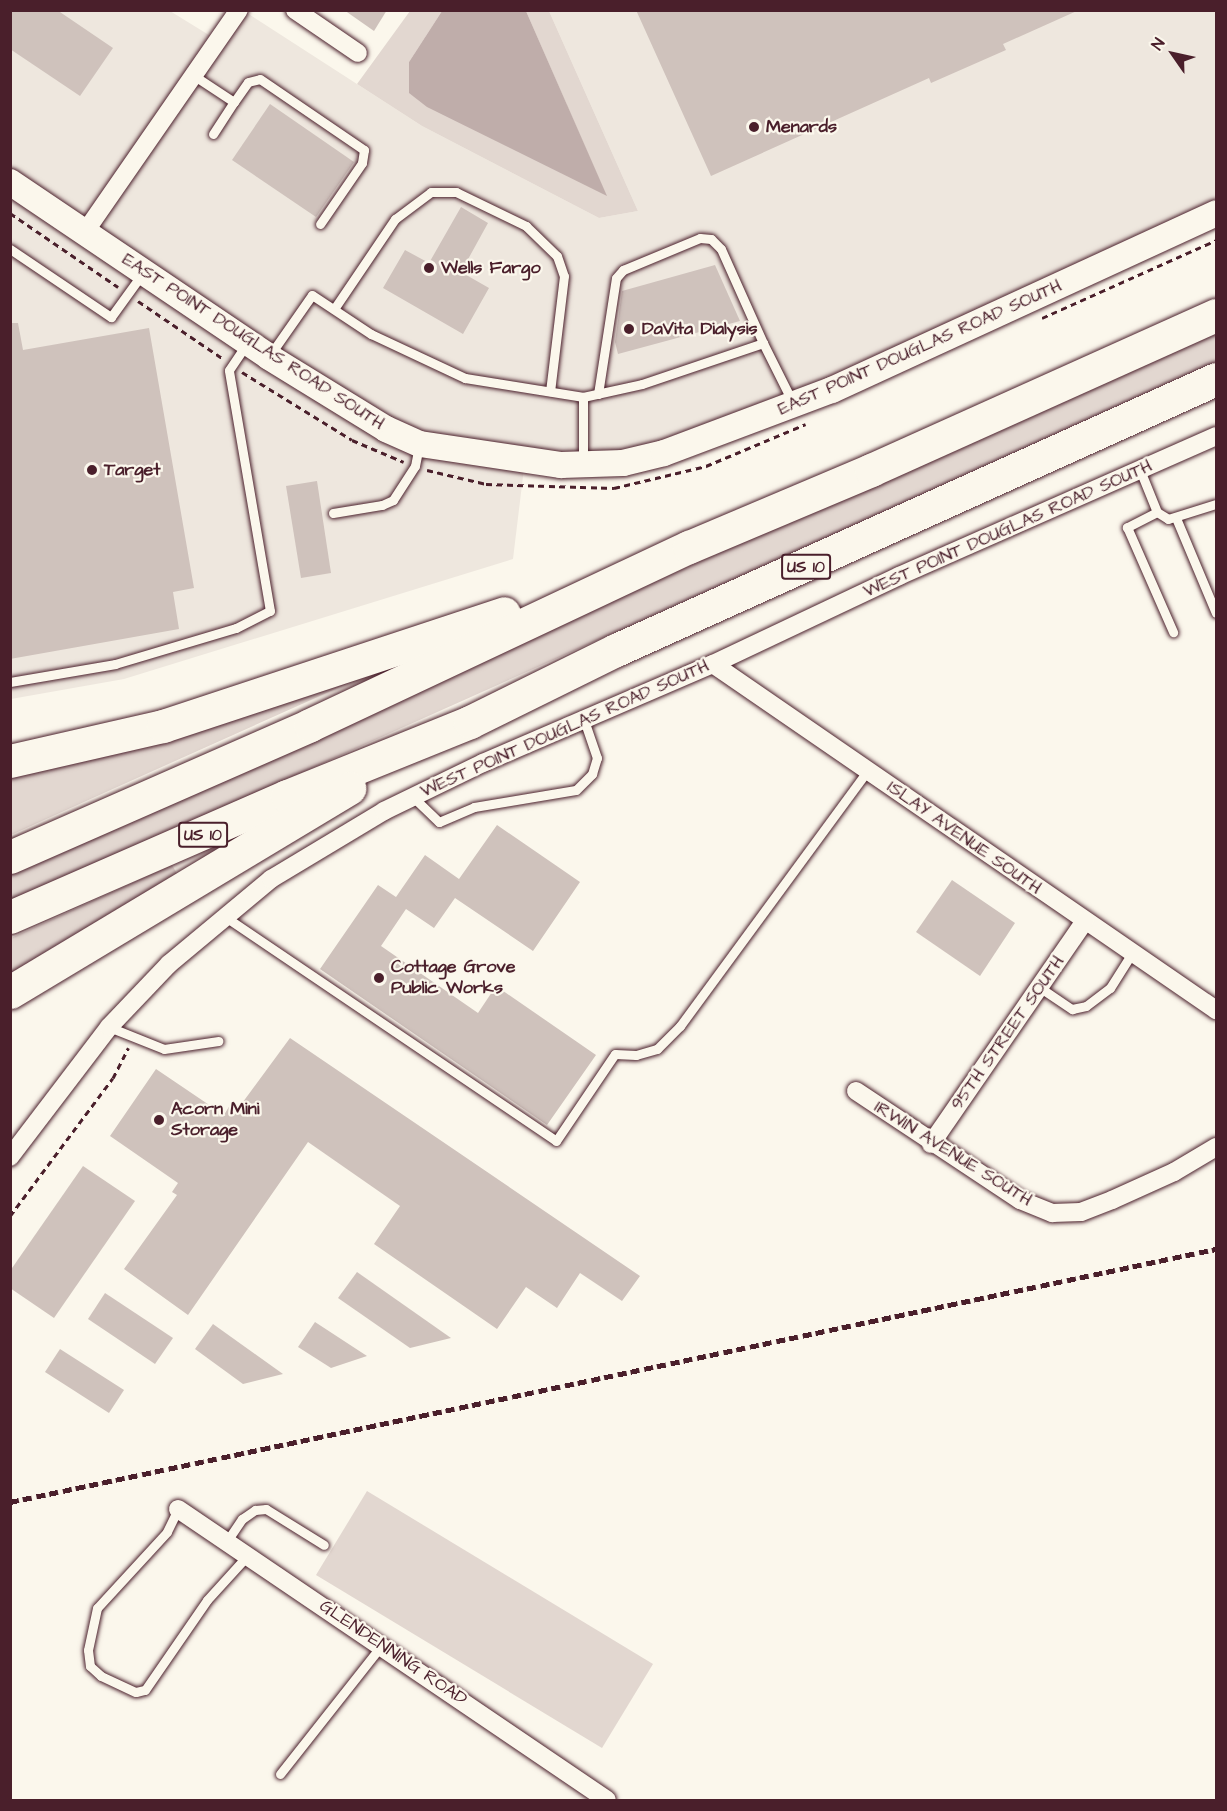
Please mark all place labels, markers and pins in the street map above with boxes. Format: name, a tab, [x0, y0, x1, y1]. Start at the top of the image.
place label: Menards	[766, 116, 837, 138]
marker: Menards	[747, 120, 761, 134]
place label: Wells Fargo	[441, 257, 541, 279]
marker: Wells Fargo	[422, 261, 436, 275]
place label: DaVita Dialysis	[642, 318, 758, 340]
marker: DaVita Dialysis	[620, 320, 638, 338]
place label: Target	[104, 459, 161, 481]
marker: Target	[85, 463, 99, 477]
place label: Cottage Grove Public Works	[391, 957, 515, 1000]
marker: Cottage Grove Public Works	[372, 971, 386, 985]
place label: Acorn Mini Storage	[171, 1099, 260, 1142]
marker: Acorn Mini Storage	[152, 1113, 166, 1127]

